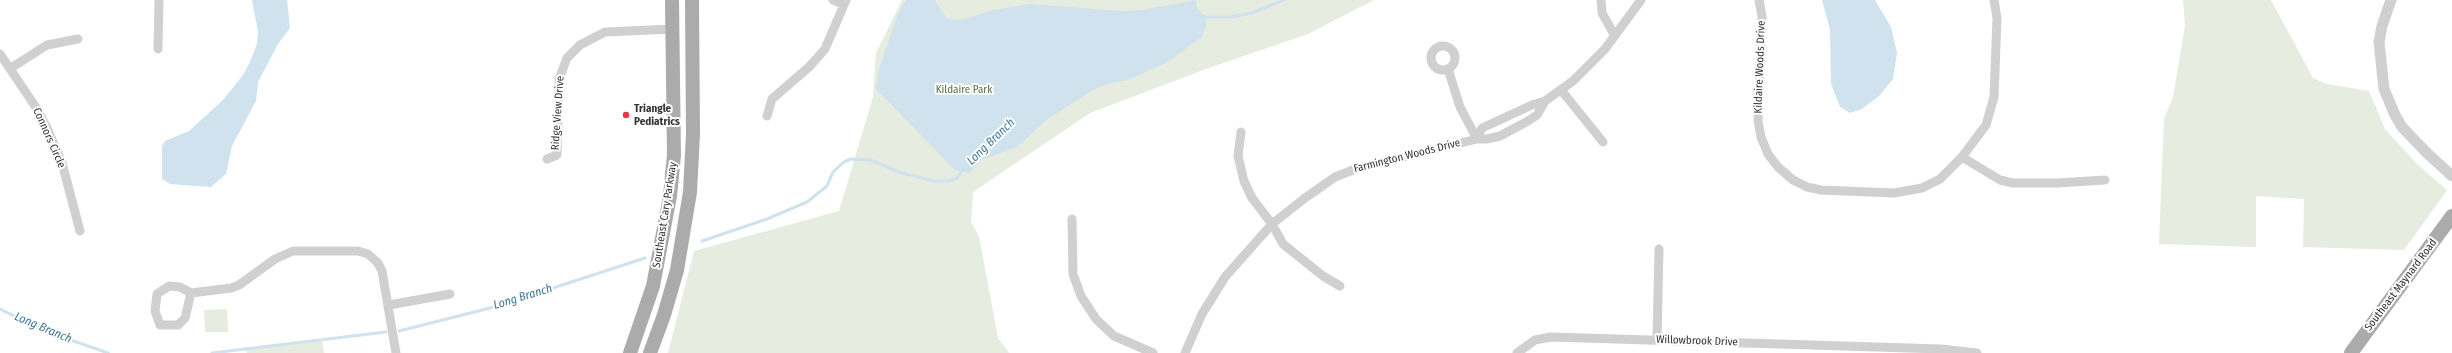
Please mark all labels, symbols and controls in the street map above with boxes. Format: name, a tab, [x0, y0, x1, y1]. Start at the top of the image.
street label: Kildaire Woods Drive	[1752, 20, 1768, 114]
street label: Ridge View Drive	[549, 75, 567, 151]
park label: Kildaire Park	[936, 83, 992, 97]
place label: Triangle Pediatrics	[634, 102, 680, 128]
street label: Connors Circle	[30, 106, 68, 170]
marker: Triangle Pediatrics	[621, 110, 631, 120]
water label: Long Branch	[964, 116, 1018, 168]
street label: Farmington Woods Drive	[1352, 136, 1462, 176]
street label: Southeast Cary Parkway	[650, 161, 680, 269]
street label: Southeast Maynard Road	[2362, 236, 2440, 334]
water label: Long Branch	[492, 281, 554, 313]
water label: Long Branch	[12, 309, 74, 347]
street label: Willowbrook Drive	[1656, 333, 1738, 349]

